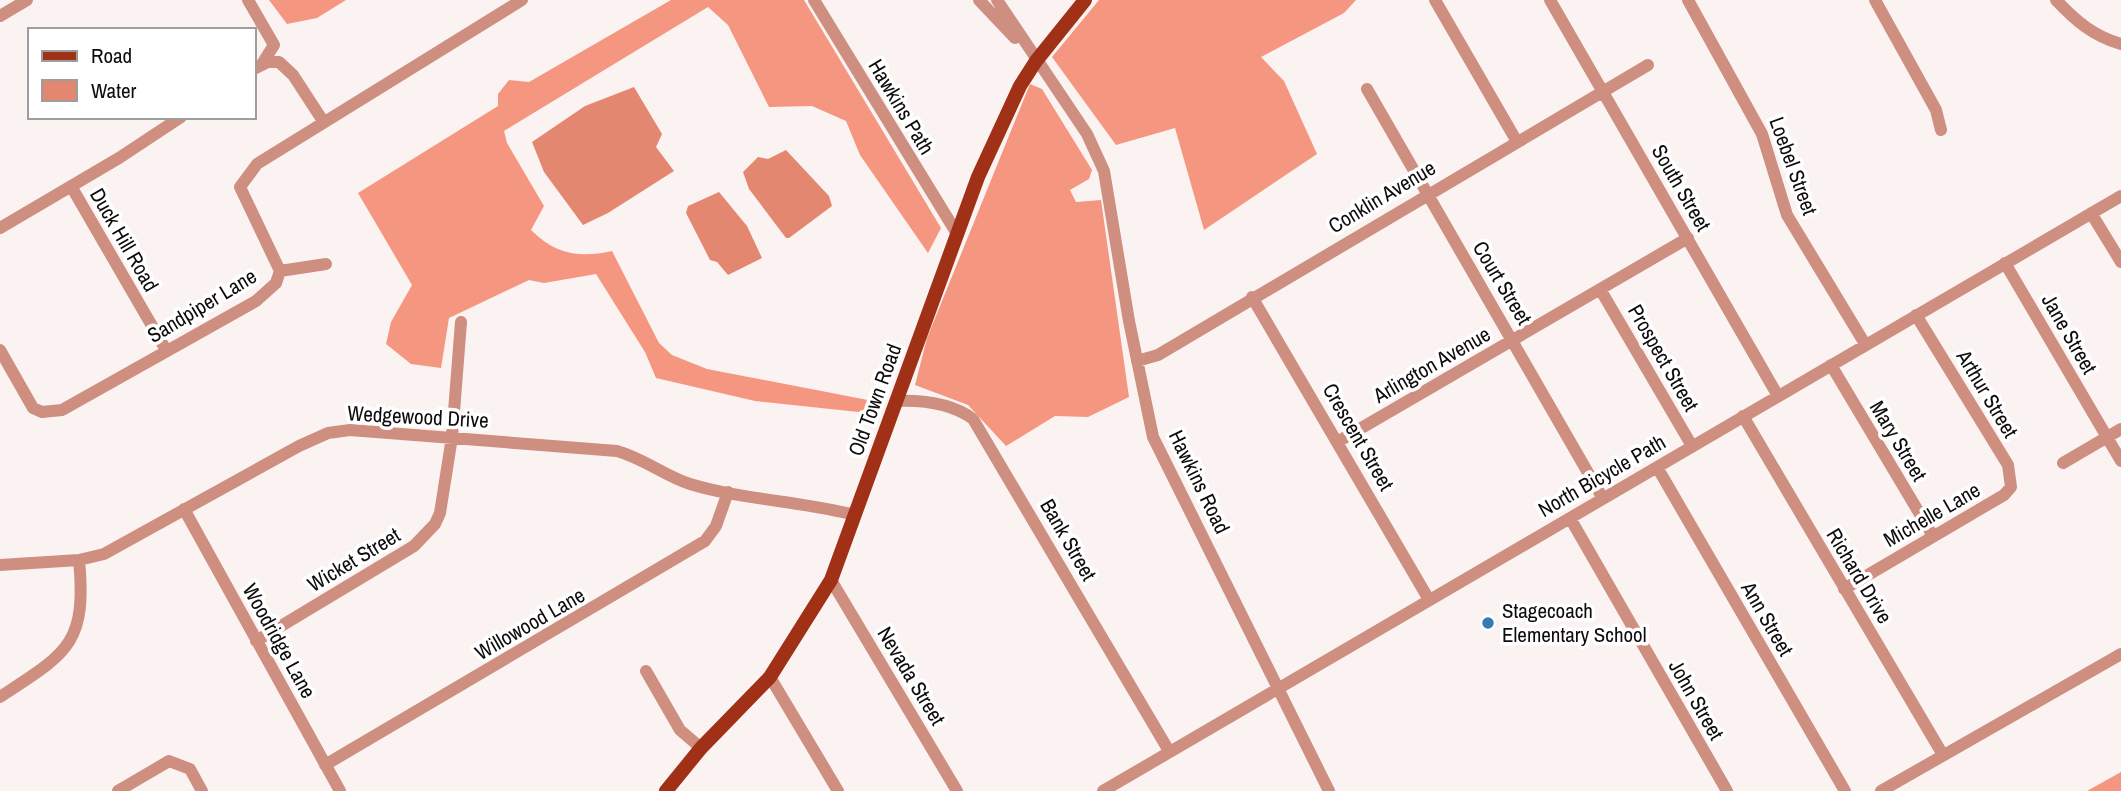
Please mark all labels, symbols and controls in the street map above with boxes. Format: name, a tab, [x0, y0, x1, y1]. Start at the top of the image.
legend	[28, 28, 256, 119]
text: Road	[91, 41, 132, 70]
street label: Hawkins Path	[862, 54, 941, 160]
text: Water	[91, 76, 137, 105]
street label: Loebel Street	[1762, 113, 1825, 219]
street label: South Street	[1645, 139, 1718, 237]
street label: Conklin Avenue	[1323, 153, 1441, 240]
street label: Duck Hill Road	[83, 183, 166, 297]
street label: Court Street	[1466, 235, 1539, 330]
street label: Sandpiper Lane	[142, 262, 262, 350]
street label: Jane Street	[2035, 288, 2104, 379]
street label: Prospect Street	[1621, 299, 1706, 417]
street label: Arlington Avenue	[1367, 319, 1496, 410]
street label: Old Town Road	[841, 340, 908, 460]
street label: Arthur Street	[1949, 344, 2025, 443]
street label: Crescent Street	[1316, 378, 1401, 496]
street label: Mary Street	[1863, 395, 1934, 487]
street label: Wedgewood Drive	[347, 398, 489, 435]
street label: Hawkins Road	[1162, 425, 1237, 538]
street label: North Bicycle Path	[1533, 427, 1671, 524]
street label: Michelle Lane	[1878, 475, 1985, 554]
street label: Bank Street	[1033, 494, 1104, 586]
street label: Wicket Street	[302, 520, 406, 599]
street label: Richard Drive	[1820, 523, 1899, 629]
street label: Ann Street	[1734, 575, 1800, 661]
street label: Woodridge Lane	[236, 578, 323, 703]
street label: Willowood Lane	[469, 580, 590, 667]
place label: Stagecoach Elementary School	[1502, 596, 1647, 649]
marker: Stagecoach Elementary School	[1480, 615, 1496, 631]
street label: Nevada Street	[871, 621, 952, 731]
street label: John Street	[1662, 654, 1731, 745]

